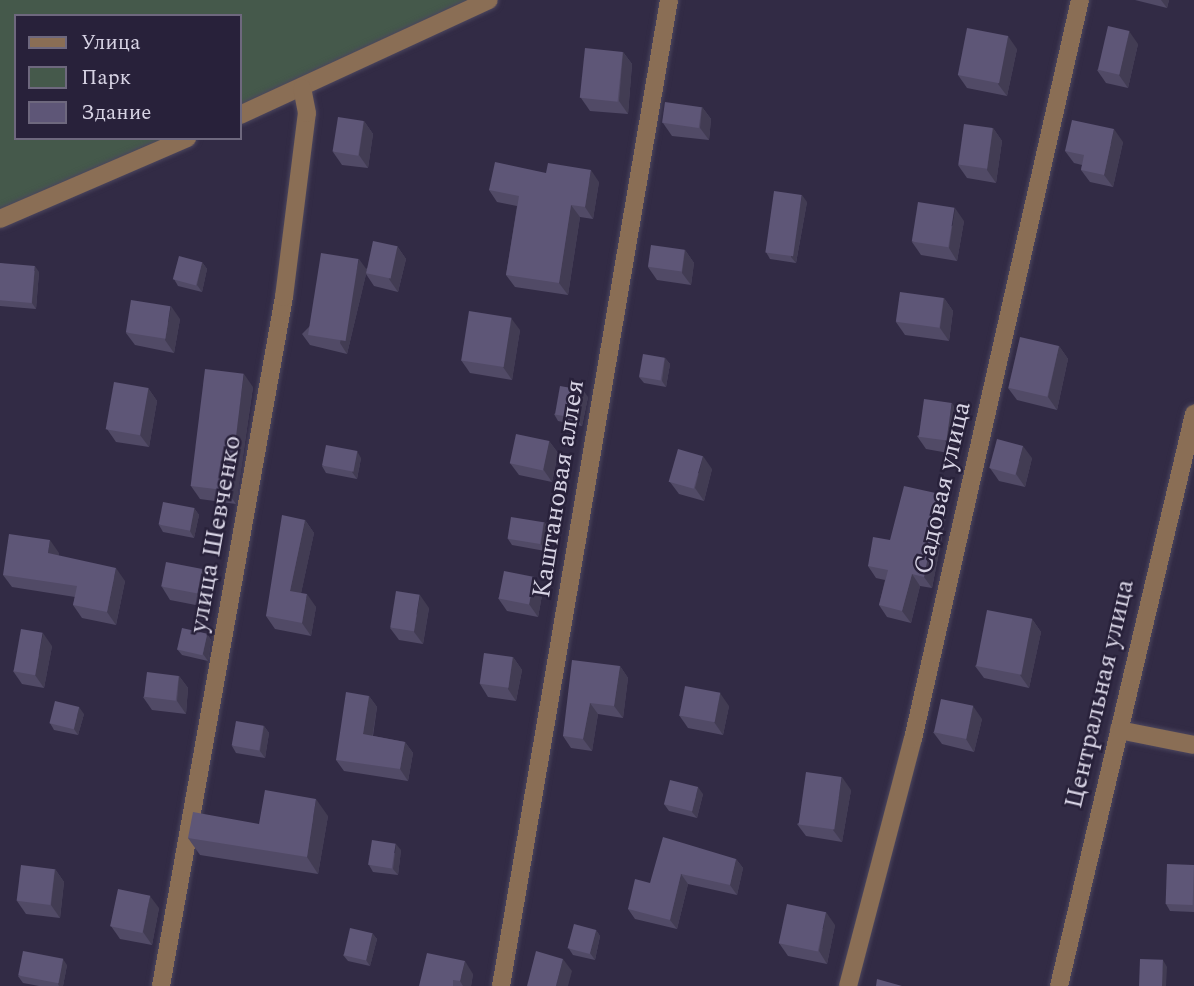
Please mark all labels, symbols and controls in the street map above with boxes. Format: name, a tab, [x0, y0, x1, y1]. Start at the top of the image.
legend	[14, 14, 242, 140]
text: Улица	[81, 27, 140, 59]
text: Парк	[81, 62, 131, 94]
text: Здание	[81, 97, 151, 129]
street label: Каштановая аллея	[526, 378, 592, 600]
street label: Садовая улица	[908, 398, 978, 578]
street label: улица Шевченко	[183, 433, 249, 635]
street label: Центральная улица	[1058, 576, 1142, 812]

